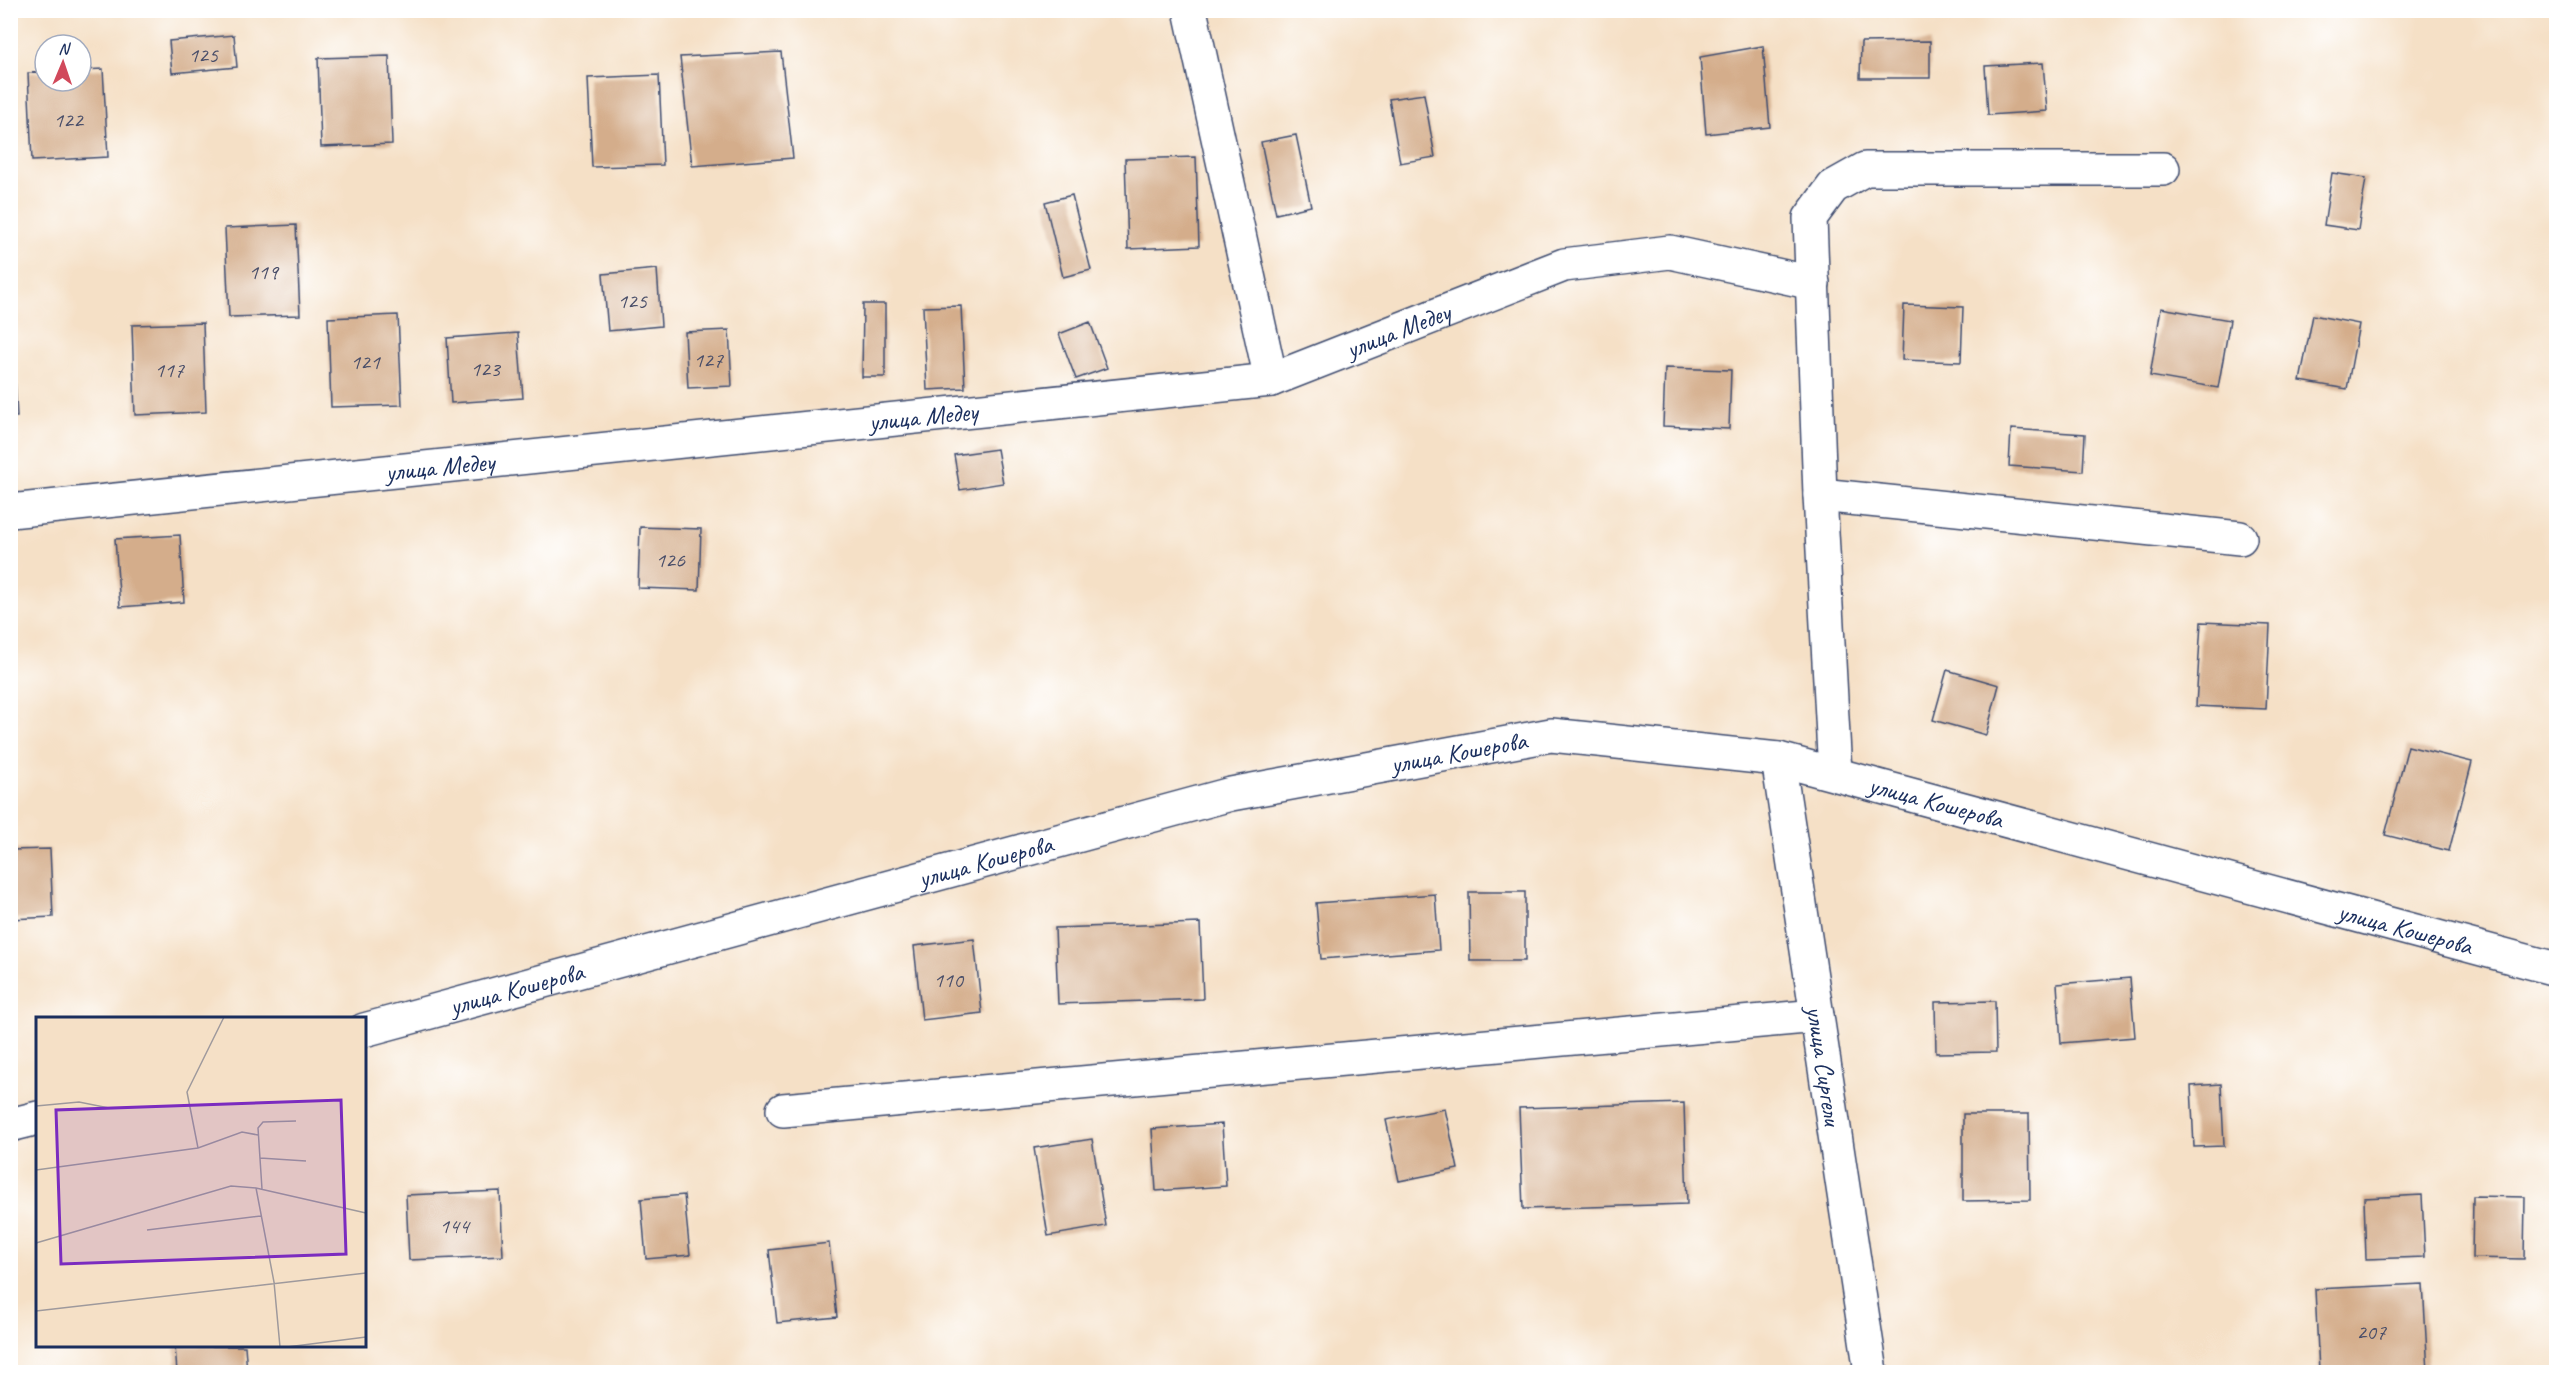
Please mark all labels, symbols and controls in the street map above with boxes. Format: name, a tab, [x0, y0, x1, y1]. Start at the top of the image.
north arrow	[33, 33, 93, 93]
text: N	[58, 39, 72, 59]
house number: 125	[188, 41, 219, 69]
house number: 122	[53, 106, 85, 134]
house number: 119	[248, 258, 280, 286]
house number: 125	[617, 287, 648, 315]
street label: улица Медеу	[1339, 295, 1457, 367]
house number: 127	[693, 346, 724, 374]
house number: 121	[350, 348, 381, 376]
house number: 123	[470, 355, 502, 383]
house number: 117	[154, 356, 185, 384]
street label: улица Медеу	[865, 394, 981, 439]
street label: улица Медеу	[382, 445, 498, 489]
house number: 126	[655, 546, 686, 574]
street label: улица Кошерова	[1386, 724, 1531, 782]
street label: улица Кошерова	[1863, 768, 2008, 836]
street label: улица Кошерова	[913, 827, 1058, 896]
street label: улица Кошерова	[2333, 894, 2478, 963]
street label: улица Кошерова	[444, 955, 589, 1024]
house number: 110	[933, 966, 965, 994]
street label: улица Сиргели	[1798, 1002, 1850, 1130]
inset map	[36, 1017, 366, 1347]
house number: 144	[439, 1212, 471, 1240]
house number: 207	[2356, 1318, 2387, 1346]

